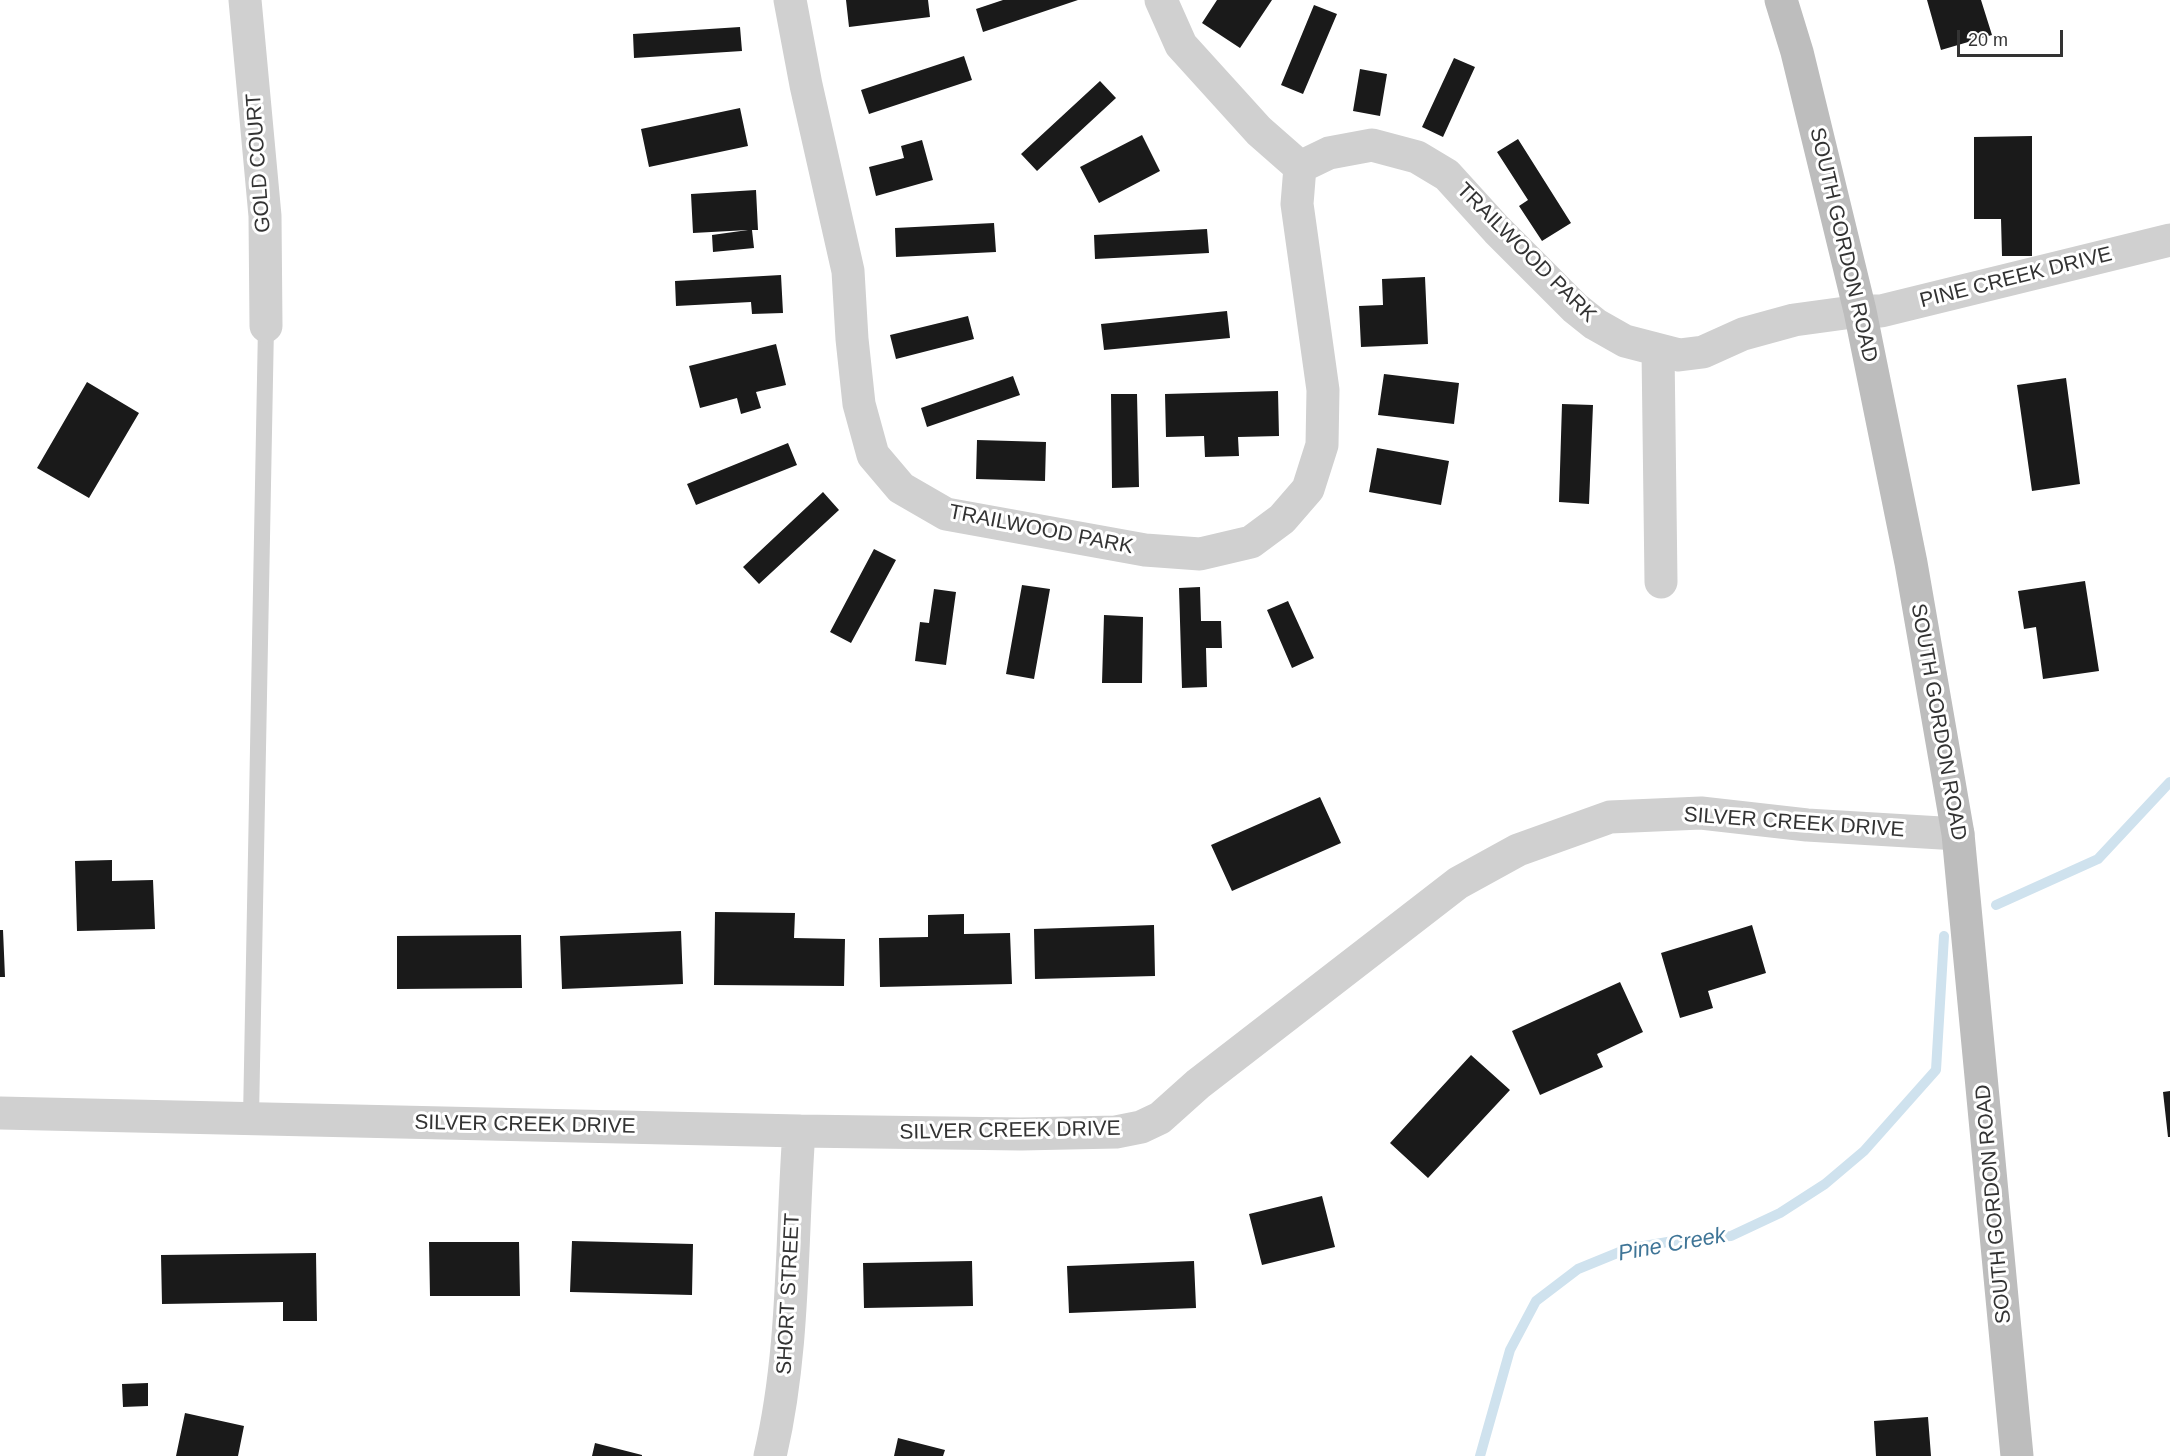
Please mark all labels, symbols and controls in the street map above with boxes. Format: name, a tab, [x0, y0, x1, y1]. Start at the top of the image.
scale bar	[1960, 18, 2066, 56]
text: 20 m	[1968, 30, 2008, 50]
street label: GOLD COURT	[242, 92, 276, 234]
street label: SOUTH GORDON ROAD	[1804, 125, 1882, 365]
street label: TRAILWOOD PARK	[1451, 178, 1601, 328]
street label: PINE CREEK DRIVE	[1917, 242, 2115, 314]
street label: TRAILWOOD PARK	[947, 500, 1135, 560]
street label: SOUTH GORDON ROAD	[1905, 601, 1971, 843]
street label: SILVER CREEK DRIVE	[1683, 803, 1905, 843]
street label: SOUTH GORDON ROAD	[1971, 1083, 2017, 1325]
street label: SILVER CREEK DRIVE	[414, 1110, 636, 1140]
street label: SILVER CREEK DRIVE	[899, 1116, 1121, 1146]
street label: SHORT STREET	[772, 1213, 806, 1375]
water label: Pine Creek	[1616, 1223, 1728, 1267]

